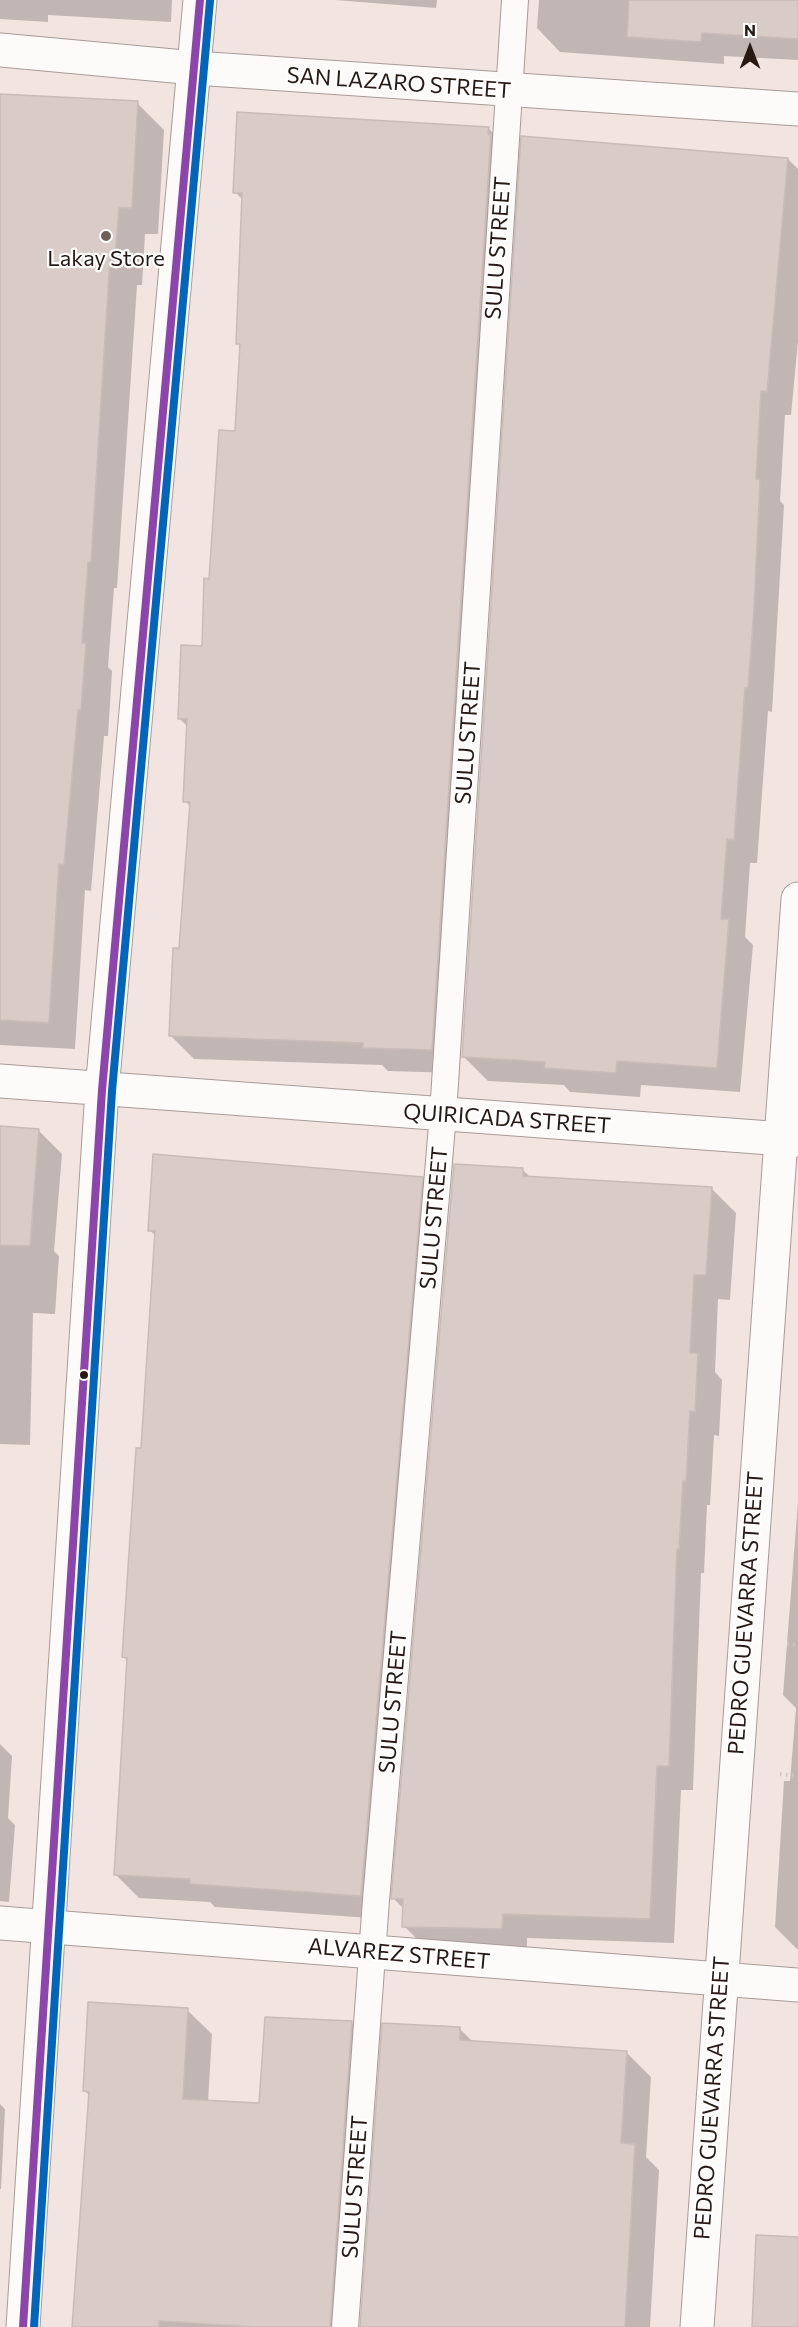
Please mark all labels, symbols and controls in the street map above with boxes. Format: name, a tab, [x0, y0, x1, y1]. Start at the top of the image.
north arrow	[720, 18, 780, 78]
text: N	[744, 20, 756, 39]
street label: SAN LAZARO STREET	[286, 62, 512, 104]
street label: SULU STREET	[480, 176, 516, 320]
marker: Lakay Store	[99, 229, 113, 243]
place label: Lakay Store	[47, 246, 165, 272]
street label: SULU STREET	[450, 661, 486, 805]
street label: QUIRICADA STREET	[402, 1099, 612, 1139]
street label: SULU STREET	[415, 1145, 453, 1291]
unlabelled marker	[78, 1369, 90, 1381]
street label: PEDRO GUEVARRA STREET	[723, 1470, 769, 1756]
street label: SULU STREET	[374, 1629, 412, 1775]
street label: ALVAREZ STREET	[307, 1933, 491, 1975]
street label: PEDRO GUEVARRA STREET	[689, 1955, 735, 2241]
street label: SULU STREET	[337, 2115, 373, 2259]

